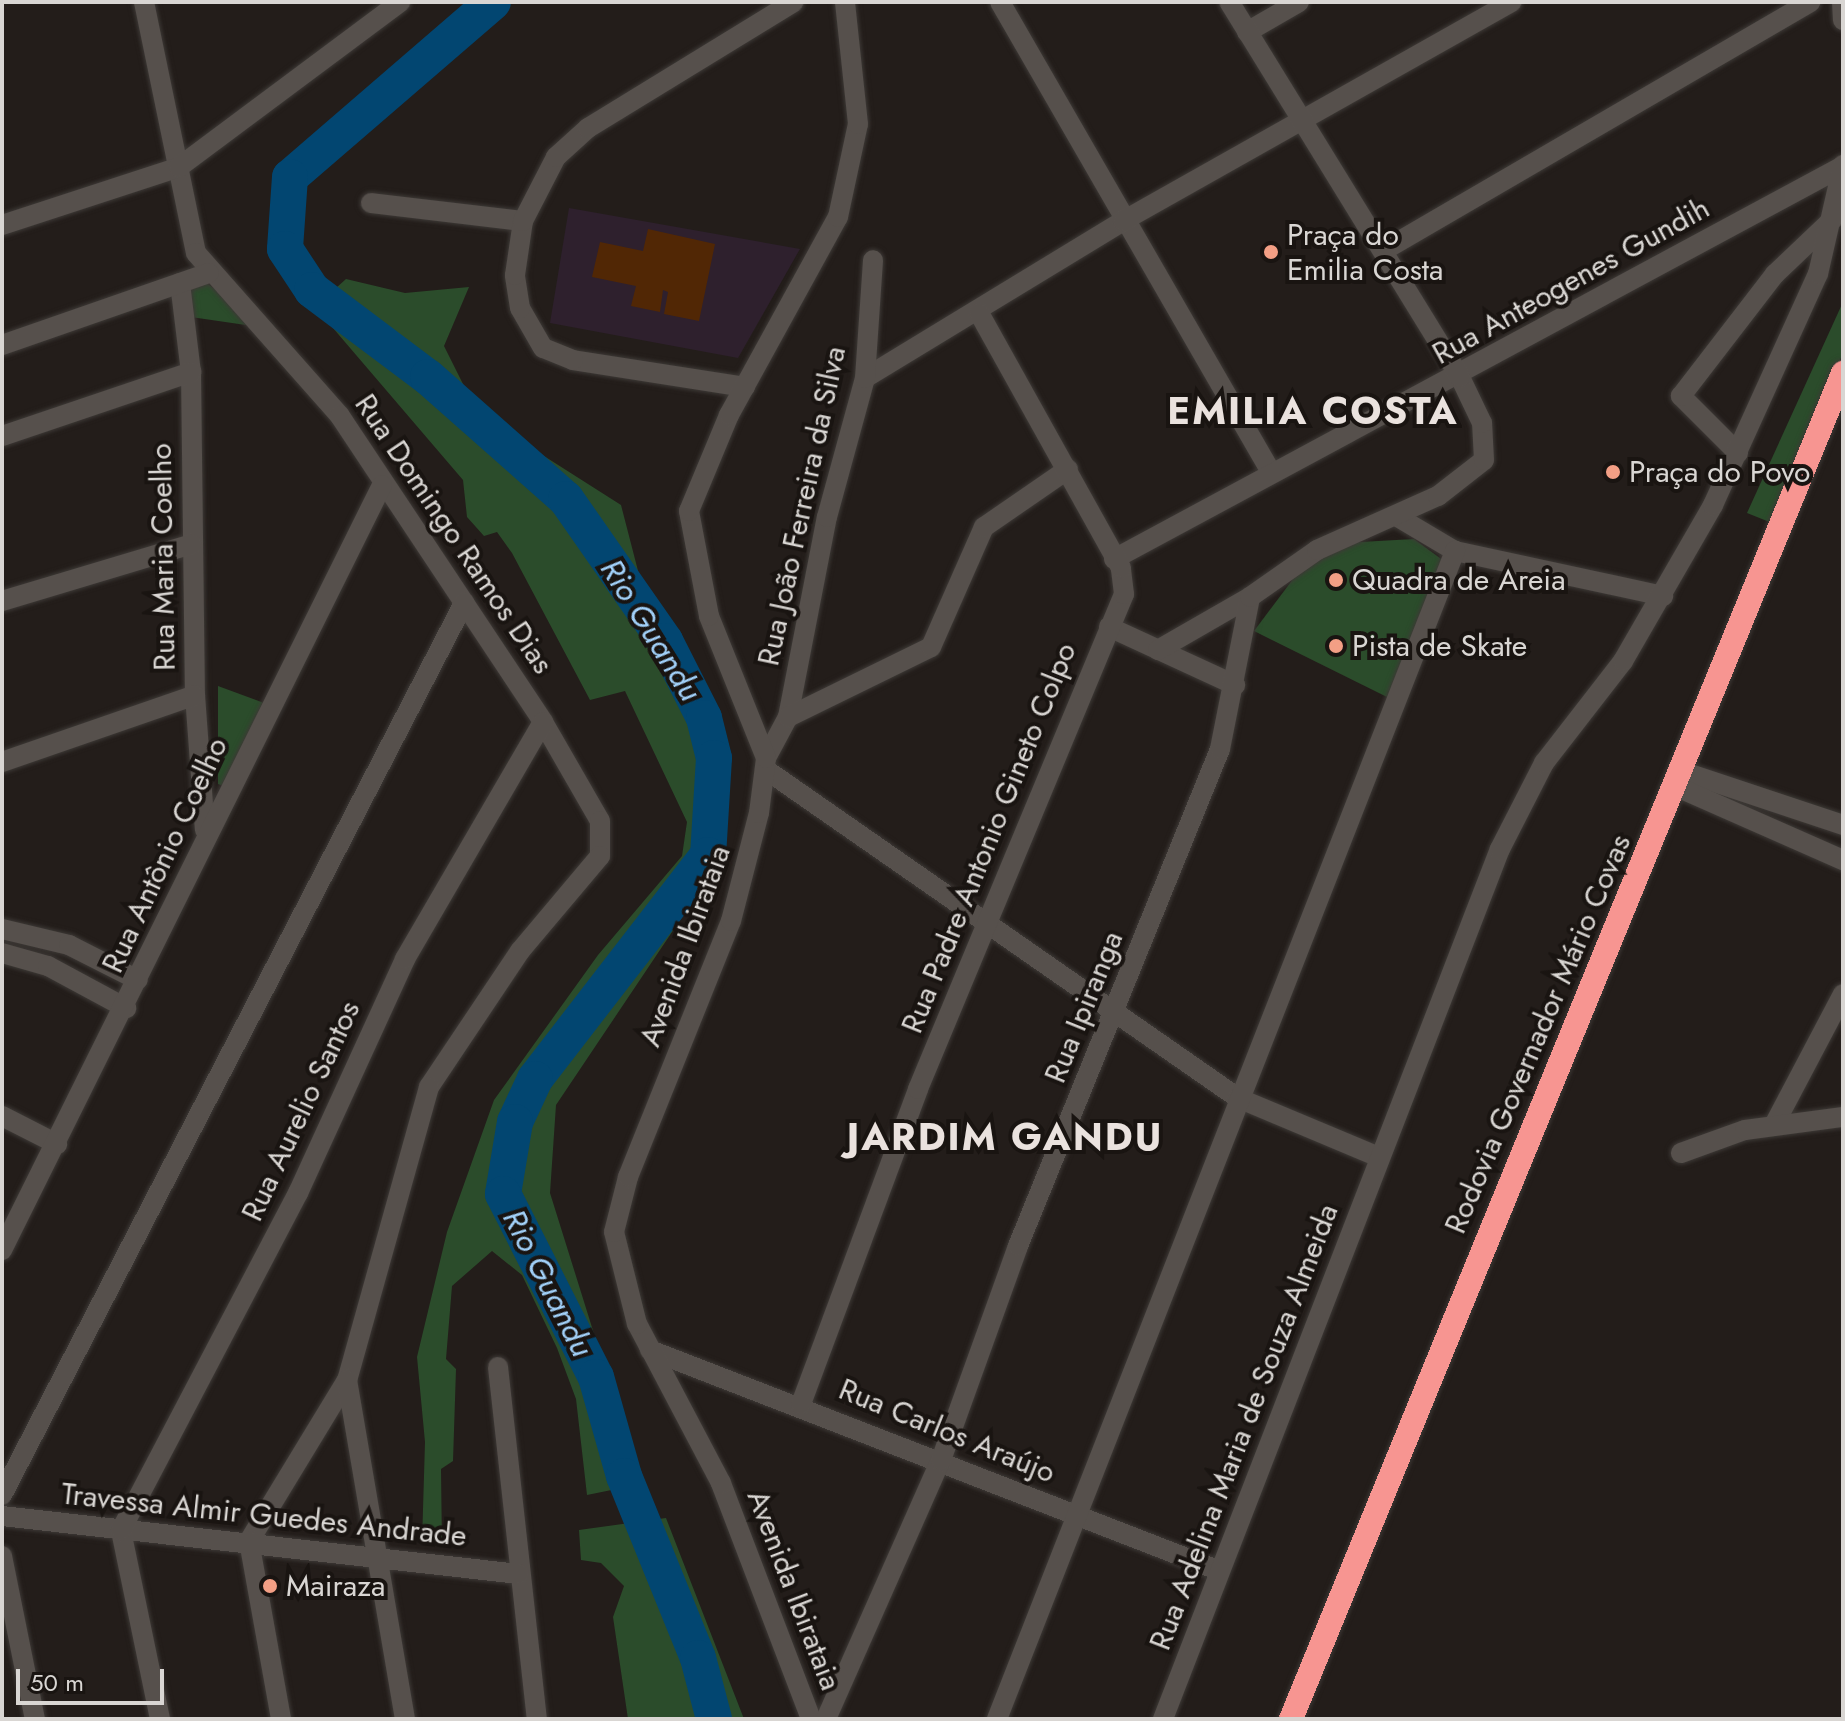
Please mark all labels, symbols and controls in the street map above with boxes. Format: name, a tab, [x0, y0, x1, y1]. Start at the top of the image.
street label: Rua Anteogenes Gundih	[1426, 190, 1716, 372]
place label: Praça do Emilia Costa	[1287, 217, 1443, 288]
marker: Praça do Emilia Costa	[1262, 243, 1280, 261]
street label: Rua João Ferreira da Silva	[751, 343, 853, 669]
street label: Rua Domingo Ramos Dias	[347, 388, 561, 680]
district label: EMILIA COSTA	[1167, 388, 1459, 434]
street label: Rua Maria Coelho	[143, 443, 183, 671]
place label: Praça do Povo	[1629, 454, 1810, 490]
marker: Praça do Povo	[1604, 463, 1622, 481]
water label: Rio Guandu	[592, 552, 710, 708]
place label: Quadra de Areia	[1352, 562, 1566, 598]
marker: Quadra de Areia	[1327, 571, 1345, 589]
place label: Pista de Skate	[1352, 628, 1527, 664]
marker: Pista de Skate	[1327, 637, 1345, 655]
street label: Rua Padre Antonio Gineto Colpo	[894, 638, 1084, 1038]
street label: Rua Antônio Coelho	[95, 732, 235, 978]
street label: Rodovia Governador Mário Covas	[1437, 829, 1639, 1239]
street label: Avenida Ibirataia	[632, 841, 738, 1051]
street label: Rua Ipiranga	[1037, 926, 1131, 1088]
street label: Rua Aurelio Santos	[234, 995, 368, 1227]
district label: JARDIM GANDU	[847, 1114, 1163, 1160]
street label: Rua Adelina Maria de Souza Almeida	[1142, 1199, 1346, 1655]
water label: Rio Guandu	[494, 1203, 602, 1363]
street label: Rua Carlos Araújo	[834, 1371, 1060, 1491]
street label: Travessa Almir Guedes Andrade	[60, 1476, 468, 1554]
street label: Avenida Ibirataia	[739, 1485, 849, 1695]
place label: Mairaza	[286, 1568, 385, 1604]
marker: Mairaza	[261, 1577, 279, 1595]
scale bar	[20, 1653, 168, 1703]
text: 50 m	[30, 1665, 84, 1700]

